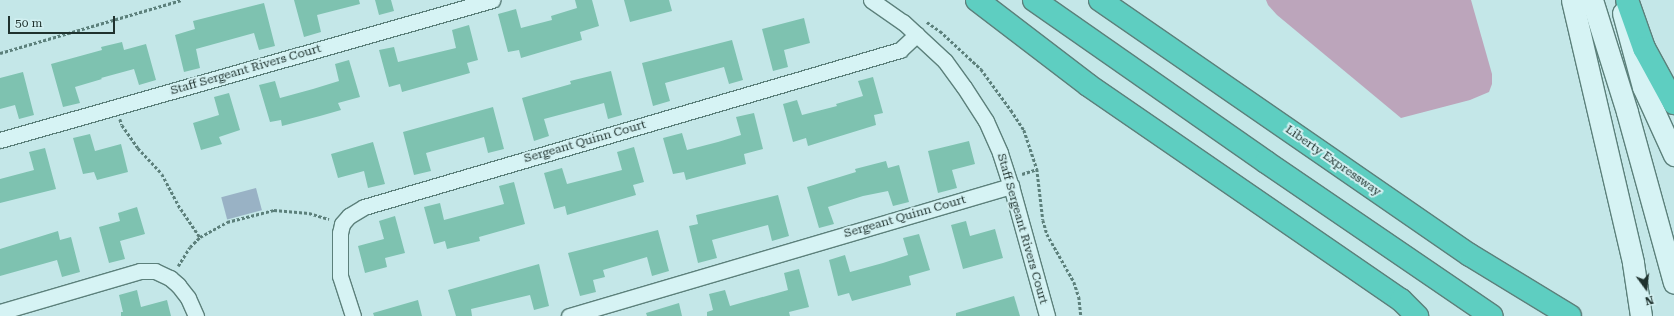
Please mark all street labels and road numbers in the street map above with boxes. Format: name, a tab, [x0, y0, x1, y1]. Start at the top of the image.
street label: Staff Sergeant Rivers Court	[169, 42, 323, 98]
street label: Sergeant Quinn Court	[522, 118, 648, 166]
street label: Liberty Expressway	[1282, 123, 1384, 199]
street label: Staff Sergeant Rivers Court	[994, 152, 1050, 306]
street label: Sergeant Quinn Court	[842, 193, 968, 241]

